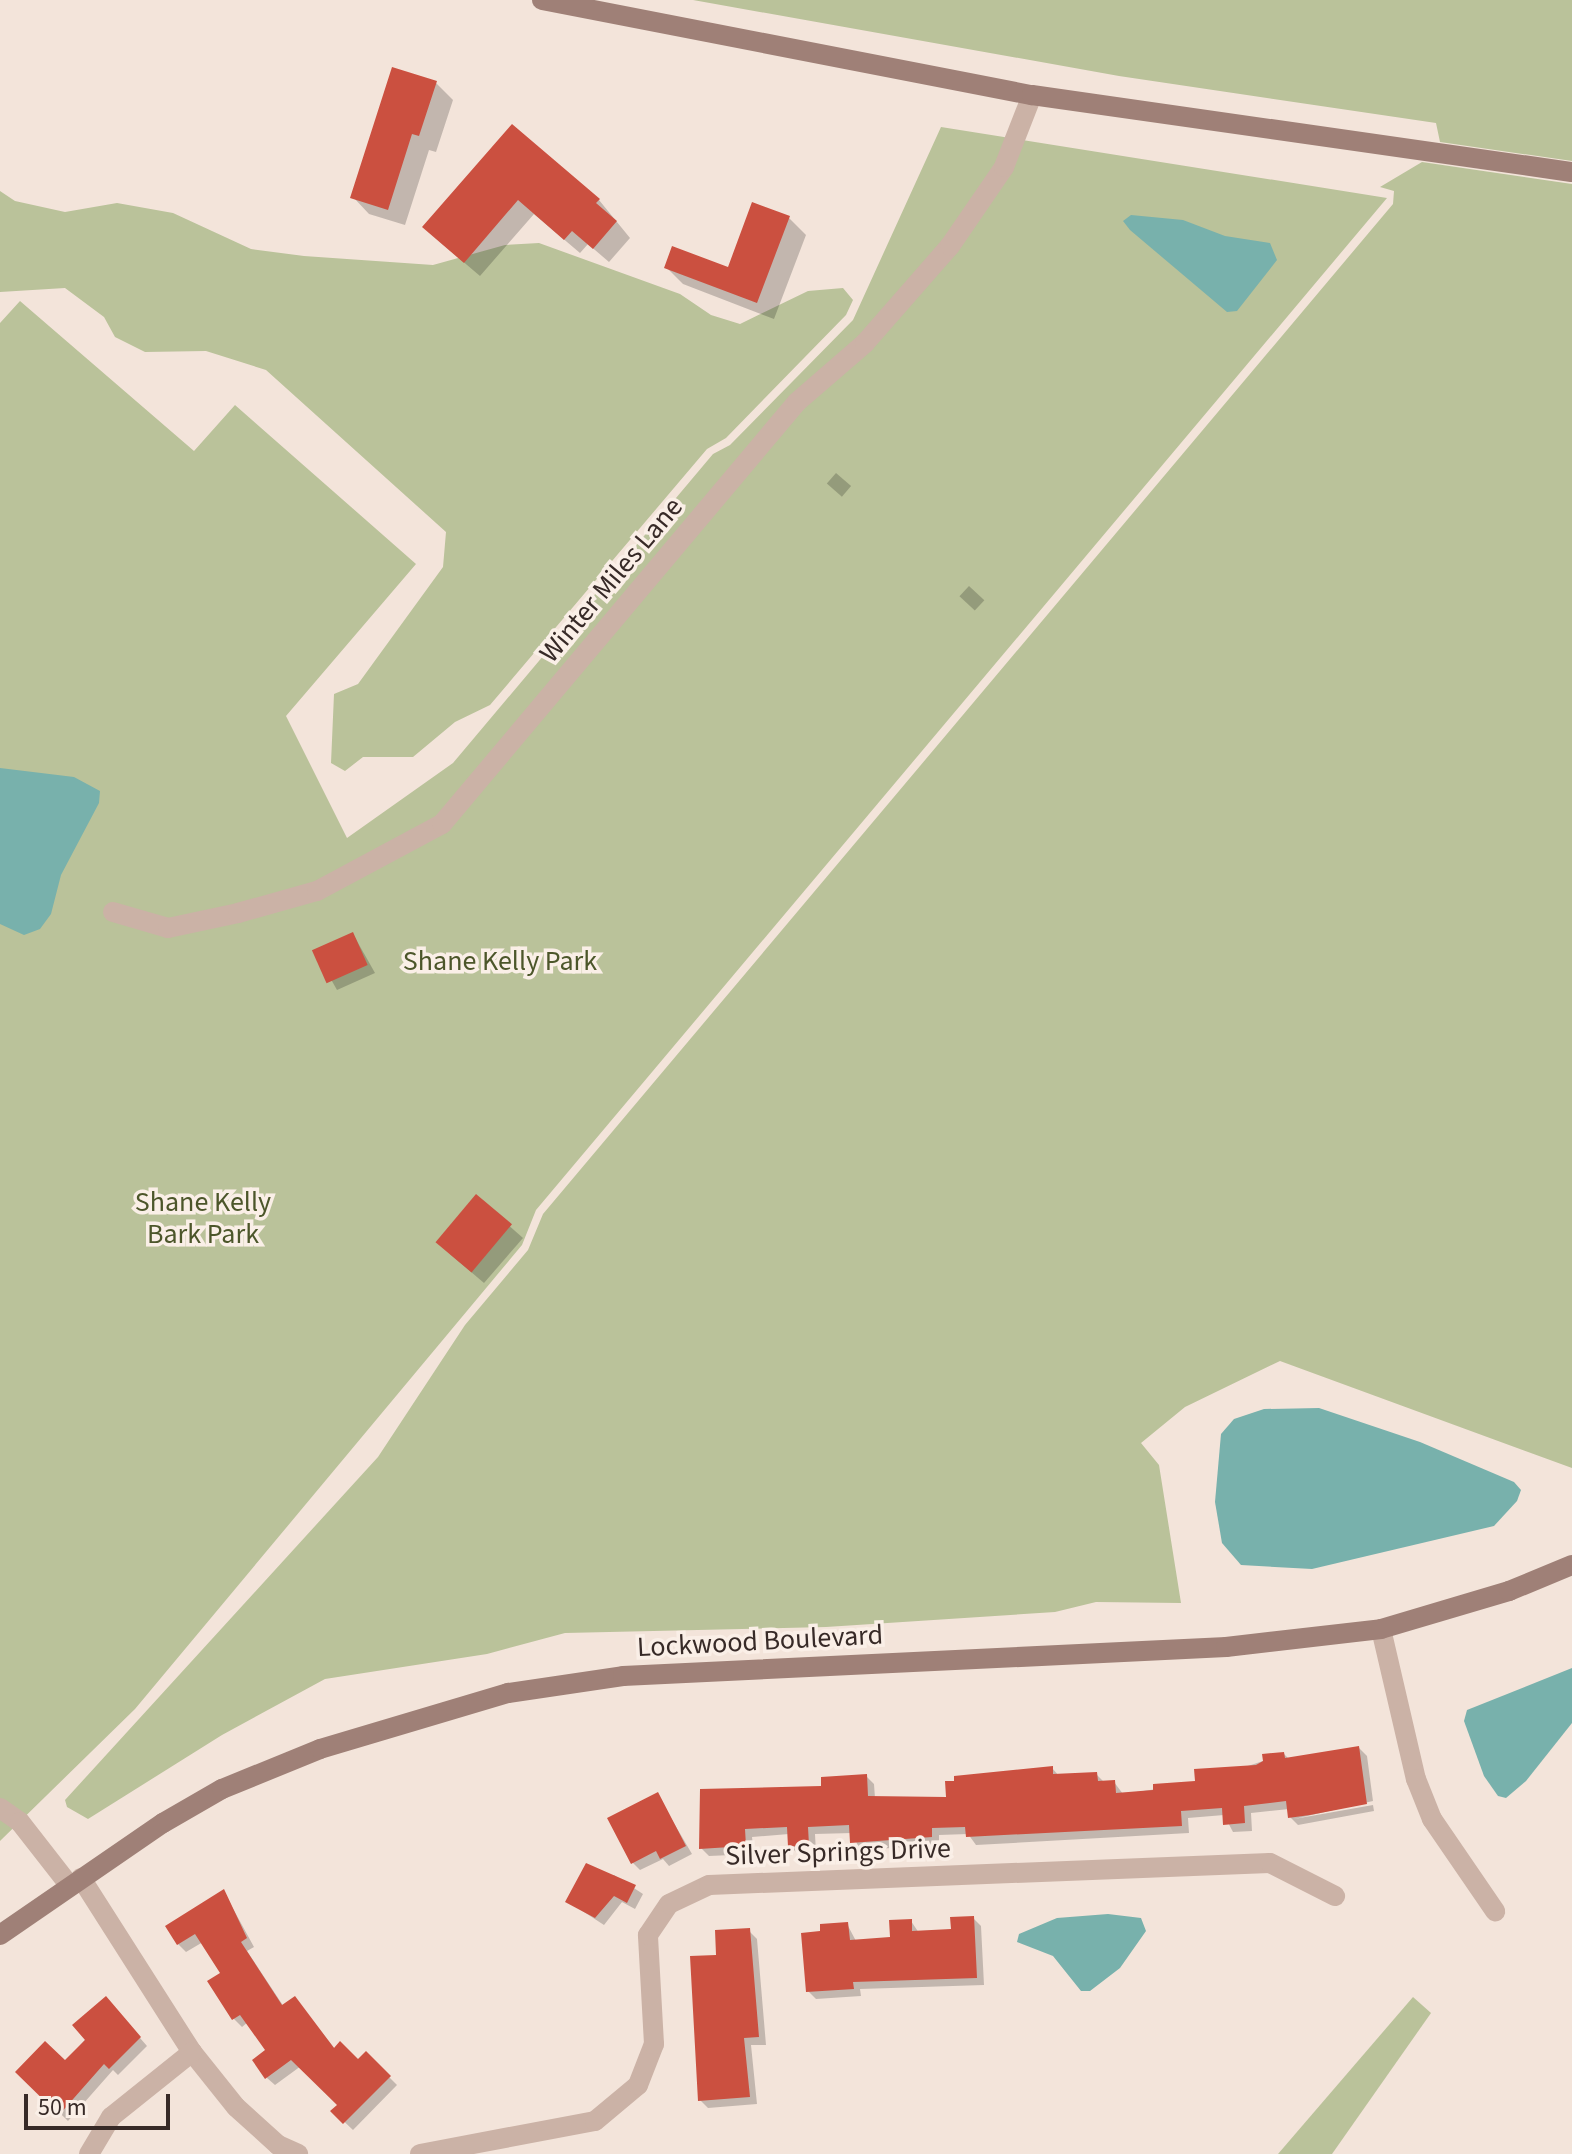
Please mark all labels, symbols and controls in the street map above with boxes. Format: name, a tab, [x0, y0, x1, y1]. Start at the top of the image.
street label: Winter Miles Lane	[532, 491, 690, 669]
park label: Shane Kelly Park	[403, 944, 597, 978]
park label: Shane Kelly Bark Park	[135, 1185, 271, 1251]
street label: Lockwood Boulevard	[636, 1618, 884, 1664]
street label: Silver Springs Drive	[725, 1831, 951, 1873]
scale bar	[28, 2078, 174, 2128]
text: 50 m	[38, 2090, 87, 2125]

